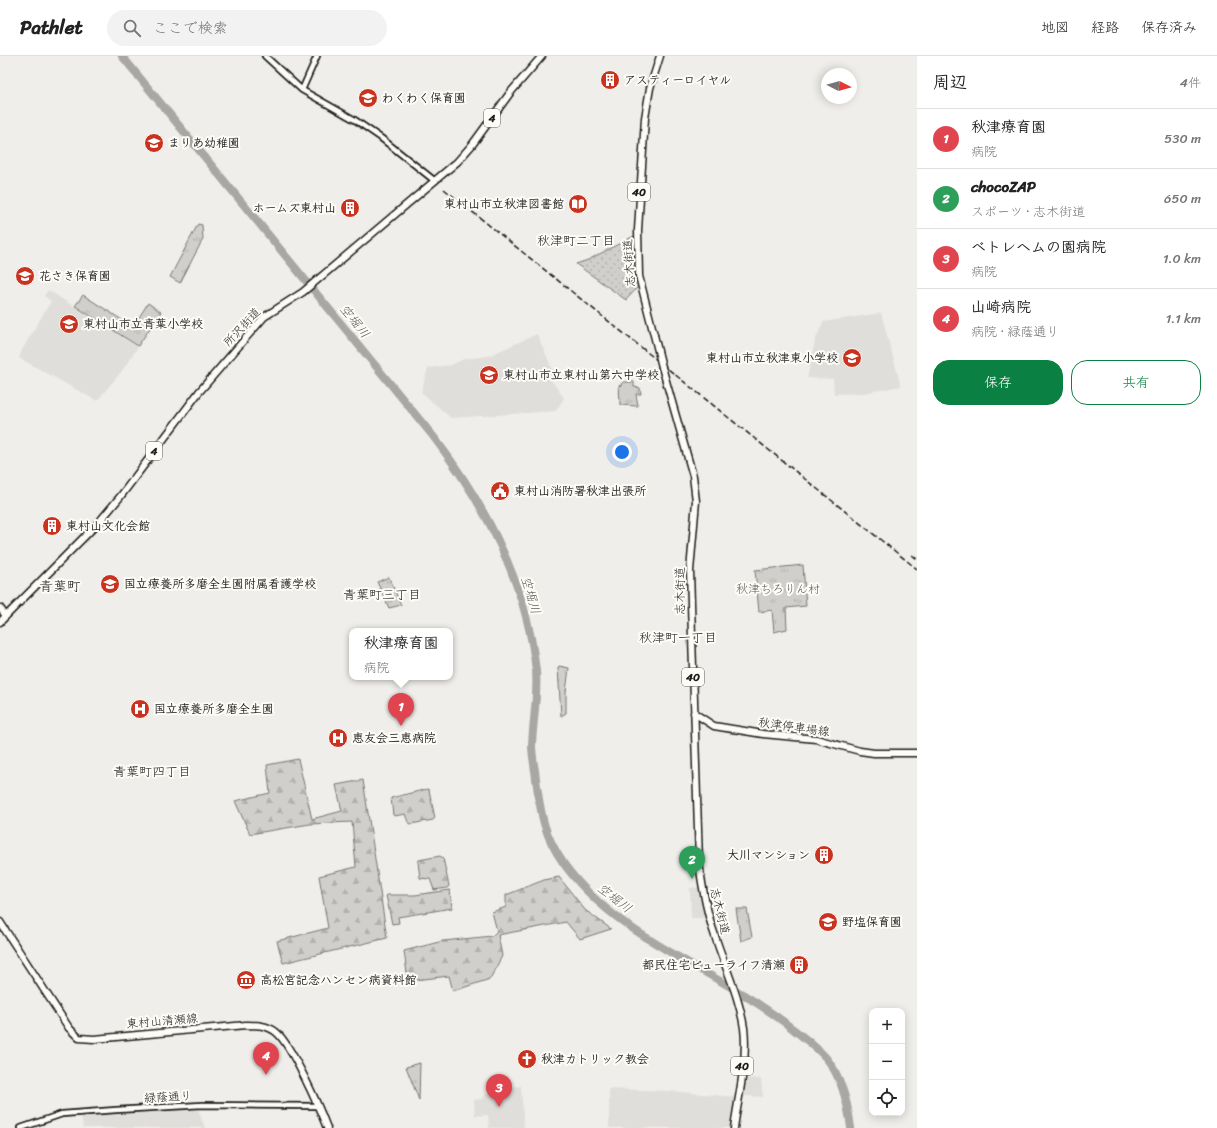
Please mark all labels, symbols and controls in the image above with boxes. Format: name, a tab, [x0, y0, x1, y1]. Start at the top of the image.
search box	[107, 10, 387, 46]
text: Pathlet	[20, 11, 83, 44]
text: ここで検索	[153, 15, 228, 41]
text: 地図	[1041, 15, 1069, 40]
text: 経路	[1091, 15, 1119, 40]
text: 保存済み	[1141, 15, 1197, 40]
icon: search	[121, 17, 143, 39]
text: 周辺	[933, 67, 967, 97]
north arrow	[821, 68, 857, 104]
building icon: アスティーロイヤル	[599, 69, 621, 91]
place label: アスティーロイヤル	[624, 69, 731, 91]
text: 4件	[1180, 71, 1201, 94]
school or university icon: わくわく保育園	[357, 87, 379, 109]
place label: わくわく保育園	[382, 87, 466, 109]
road number: 4	[484, 109, 500, 127]
text: 秋津療育園	[971, 114, 1046, 140]
text: 1	[943, 127, 949, 150]
text: 530 m	[1164, 127, 1201, 150]
school or university icon: まりあ幼稚園	[143, 132, 165, 154]
place label: まりあ幼稚園	[168, 132, 240, 154]
text: 病院	[971, 140, 997, 163]
text: chocoZAP	[971, 174, 1036, 200]
road number: 40	[628, 183, 650, 201]
text: 2	[942, 187, 950, 210]
text: 650 m	[1164, 187, 1201, 210]
place label: 東村山市立秋津図書館	[444, 193, 564, 215]
library icon: 東村山市立秋津図書館	[567, 193, 589, 215]
place label: ホームズ東村山	[252, 197, 336, 219]
building icon: ホームズ東村山	[339, 197, 361, 219]
text: スポーツ · 志木街道	[971, 200, 1085, 223]
district label: 秋津町二丁目	[537, 229, 615, 252]
text: ベトレヘムの園病院	[971, 234, 1106, 260]
street label: 志木街道	[616, 238, 642, 288]
text: 3	[942, 247, 950, 270]
text: 1.0 km	[1163, 247, 1201, 270]
text: 病院	[971, 260, 997, 283]
school or university icon: 花さき保育園	[14, 265, 36, 287]
place label: 花さき保育園	[39, 265, 111, 287]
text: 山崎病院	[971, 294, 1031, 320]
water label: 空堀川	[334, 299, 376, 343]
street label: 所沢街道	[218, 302, 266, 352]
text: 4	[942, 307, 950, 330]
text: 1.1 km	[1166, 307, 1201, 330]
school or university icon: 東村山市立青葉小学校	[58, 313, 80, 335]
place label: 東村山市立青葉小学校	[83, 313, 203, 335]
text: 病院 · 緑蔭通り	[971, 320, 1059, 343]
place label: 東村山市立秋津東小学校	[706, 347, 838, 369]
school or university icon: 東村山市立秋津東小学校	[841, 347, 863, 369]
button: 保存	[933, 360, 1063, 405]
button: 共有	[1071, 360, 1201, 405]
school or university icon: 東村山市立東村山第六中学校	[478, 364, 500, 386]
place label: 東村山市立東村山第六中学校	[503, 364, 659, 386]
road number: 4	[146, 442, 162, 460]
your location	[612, 442, 632, 462]
public building icon: 東村山消防署秋津出張所	[489, 480, 511, 502]
place label: 東村山消防署秋津出張所	[514, 480, 647, 502]
building icon: 東村山文化会館	[41, 515, 63, 537]
place label: 東村山文化会館	[66, 515, 150, 537]
street label: 志木街道	[669, 567, 691, 615]
school or university icon: 国立療養所多磨全生園附属看護学校	[99, 573, 121, 595]
place label: 国立療養所多磨全生園附属看護学校	[124, 573, 316, 595]
water label: 空堀川	[515, 573, 547, 617]
district label: 青葉町	[39, 574, 81, 599]
park label: 秋津ちろりん村	[736, 578, 820, 600]
district label: 青葉町三丁目	[343, 583, 421, 606]
district label: 秋津町一丁目	[639, 626, 717, 649]
popup	[349, 628, 453, 680]
text: 秋津療育園	[363, 630, 439, 656]
text: 病院	[363, 656, 390, 679]
road number: 40	[682, 668, 704, 686]
pin: 1	[388, 693, 414, 726]
hospital icon: 国立療養所多磨全生園	[129, 698, 151, 720]
place label: 国立療養所多磨全生園	[154, 698, 274, 720]
street label: 秋津停車場線	[757, 711, 831, 743]
hospital icon: 恵友会三恵病院	[327, 727, 349, 749]
place label: 恵友会三恵病院	[352, 727, 436, 749]
district label: 青葉町四丁目	[113, 760, 191, 783]
place label: 大川マンション	[727, 844, 810, 866]
building icon: 大川マンション	[813, 844, 835, 866]
pin: 2	[679, 846, 705, 879]
water label: 空堀川	[593, 877, 637, 919]
street label: 志木街道	[704, 885, 736, 937]
school or university icon: 野塩保育園	[817, 911, 839, 933]
place label: 野塩保育園	[842, 911, 902, 933]
place label: 都民住宅ビューライフ清瀬	[642, 954, 785, 976]
building icon: 都民住宅ビューライフ清瀬	[788, 954, 810, 976]
museum icon: 高松宮記念ハンセン病資料館	[235, 969, 257, 991]
place label: 高松宮記念ハンセン病資料館	[260, 969, 416, 991]
street label: 東村山清瀬線	[125, 1007, 199, 1035]
map controls	[869, 1008, 905, 1116]
button: +	[869, 1008, 905, 1044]
pin: 4	[253, 1042, 279, 1075]
button: −	[869, 1044, 905, 1080]
church icon: 秋津カトリック教会	[516, 1048, 538, 1070]
place label: 秋津カトリック教会	[541, 1048, 649, 1070]
road number: 40	[731, 1057, 753, 1075]
pin: 3	[486, 1074, 512, 1107]
button: locate	[869, 1080, 905, 1116]
street label: 緑蔭通り	[143, 1085, 193, 1109]

